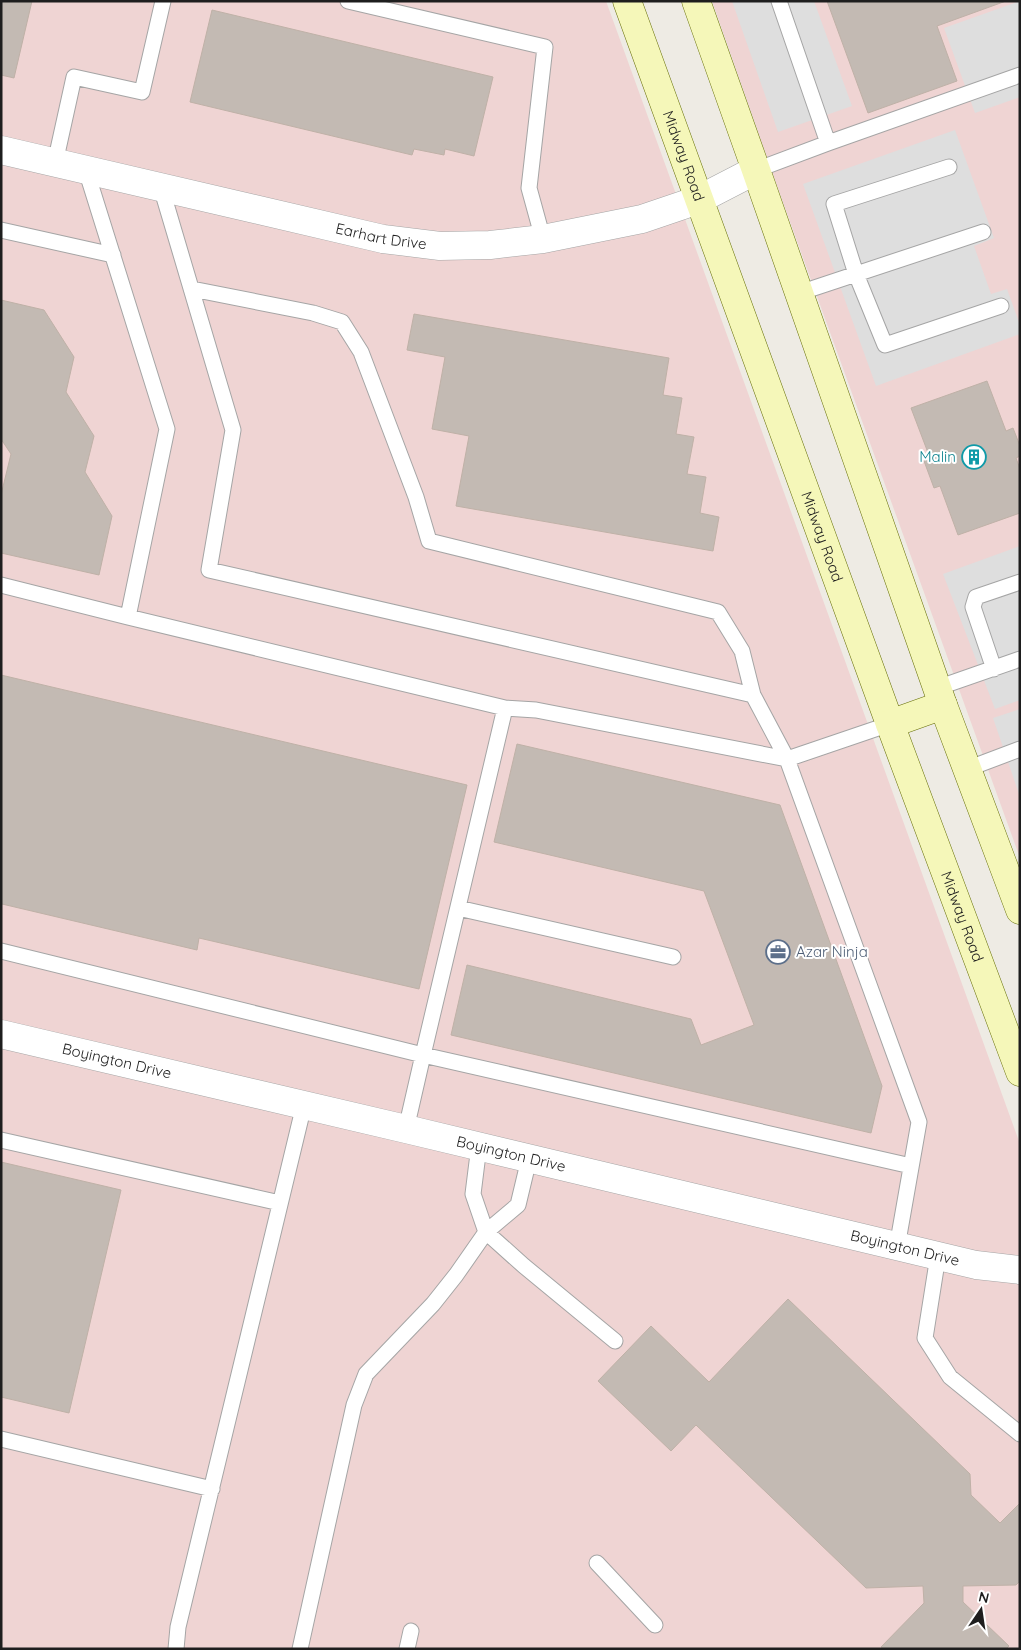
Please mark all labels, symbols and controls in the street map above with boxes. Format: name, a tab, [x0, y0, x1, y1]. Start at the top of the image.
street label: Midway Road	[659, 108, 709, 204]
street label: Earhart Drive	[334, 218, 428, 253]
building icon: Malin	[961, 444, 987, 470]
place label: Malin	[919, 447, 956, 466]
street label: Midway Road	[797, 489, 847, 584]
street label: Midway Road	[937, 869, 988, 964]
office icon: Azar Ninja	[765, 939, 791, 965]
place label: Azar Ninja	[796, 942, 868, 961]
street label: Boyington Drive	[60, 1039, 173, 1083]
street label: Boyington Drive	[455, 1131, 568, 1176]
street label: Boyington Drive	[849, 1225, 962, 1270]
north arrow	[956, 1585, 1006, 1635]
text: N	[977, 1587, 991, 1607]

